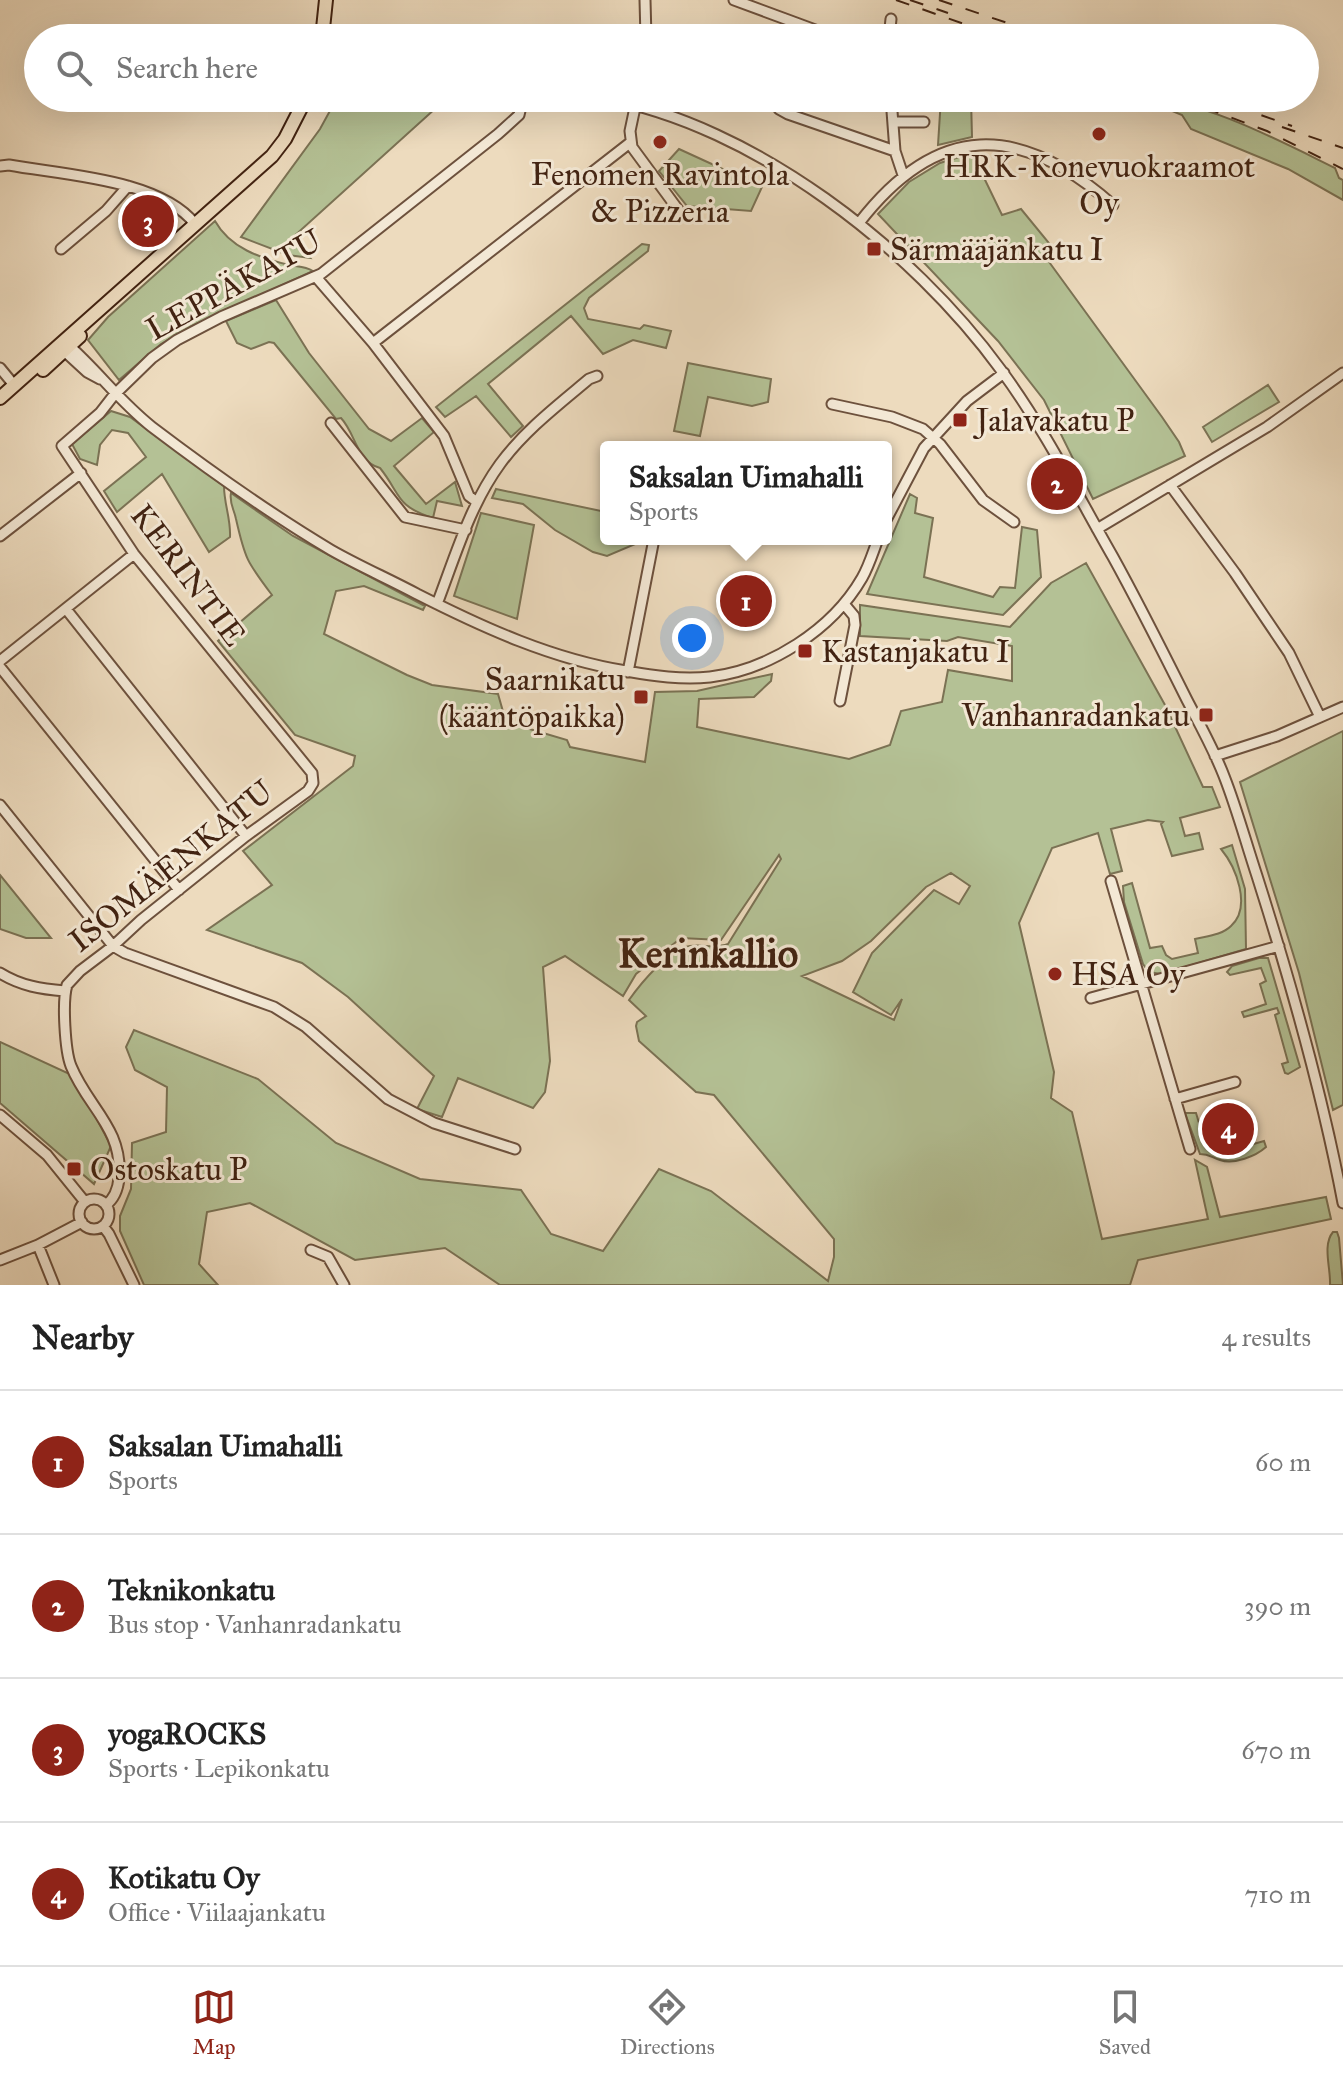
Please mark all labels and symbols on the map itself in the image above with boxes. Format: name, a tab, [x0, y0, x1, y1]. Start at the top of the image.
marker: HRK-Konevuokraamot Oy	[1090, 125, 1108, 143]
marker: Fenomen Ravintola & Pizzeria	[651, 133, 669, 151]
place label: HRK-Konevuokraamot Oy	[943, 147, 1255, 223]
place label: Fenomen Ravintola & Pizzeria	[531, 155, 790, 231]
pin: 3	[122, 191, 174, 251]
street label: LEPPÄKATU	[139, 220, 329, 349]
place label: Särmääjänkatu I	[890, 230, 1104, 269]
marker: Särmääjänkatu I	[865, 240, 883, 258]
place label: Jalavakatu P	[973, 401, 1134, 440]
marker: Jalavakatu P	[951, 411, 969, 429]
pin: 2	[1031, 454, 1083, 514]
street label: KERINTIE	[122, 496, 254, 654]
pin: 1	[720, 571, 772, 631]
your location	[672, 618, 712, 658]
place label: Kastanjakatu I	[821, 632, 1010, 671]
marker: Kastanjakatu I	[796, 642, 814, 660]
place label: Saarnikatu (kääntöpaikka)	[439, 660, 625, 736]
marker: Saarnikatu (kääntöpaikka)	[632, 688, 650, 706]
place label: Vanhanradankatu	[961, 696, 1190, 735]
marker: Vanhanradankatu	[1197, 706, 1215, 724]
street label: ISOMÄENKATU	[61, 771, 282, 960]
district label: Kerinkallio	[618, 929, 798, 978]
place label: HSA Oy	[1071, 955, 1186, 994]
marker: HSA Oy	[1046, 965, 1064, 983]
pin: 4	[1202, 1099, 1254, 1159]
place label: Ostoskatu P	[90, 1150, 247, 1189]
marker: Ostoskatu P	[65, 1160, 83, 1178]

